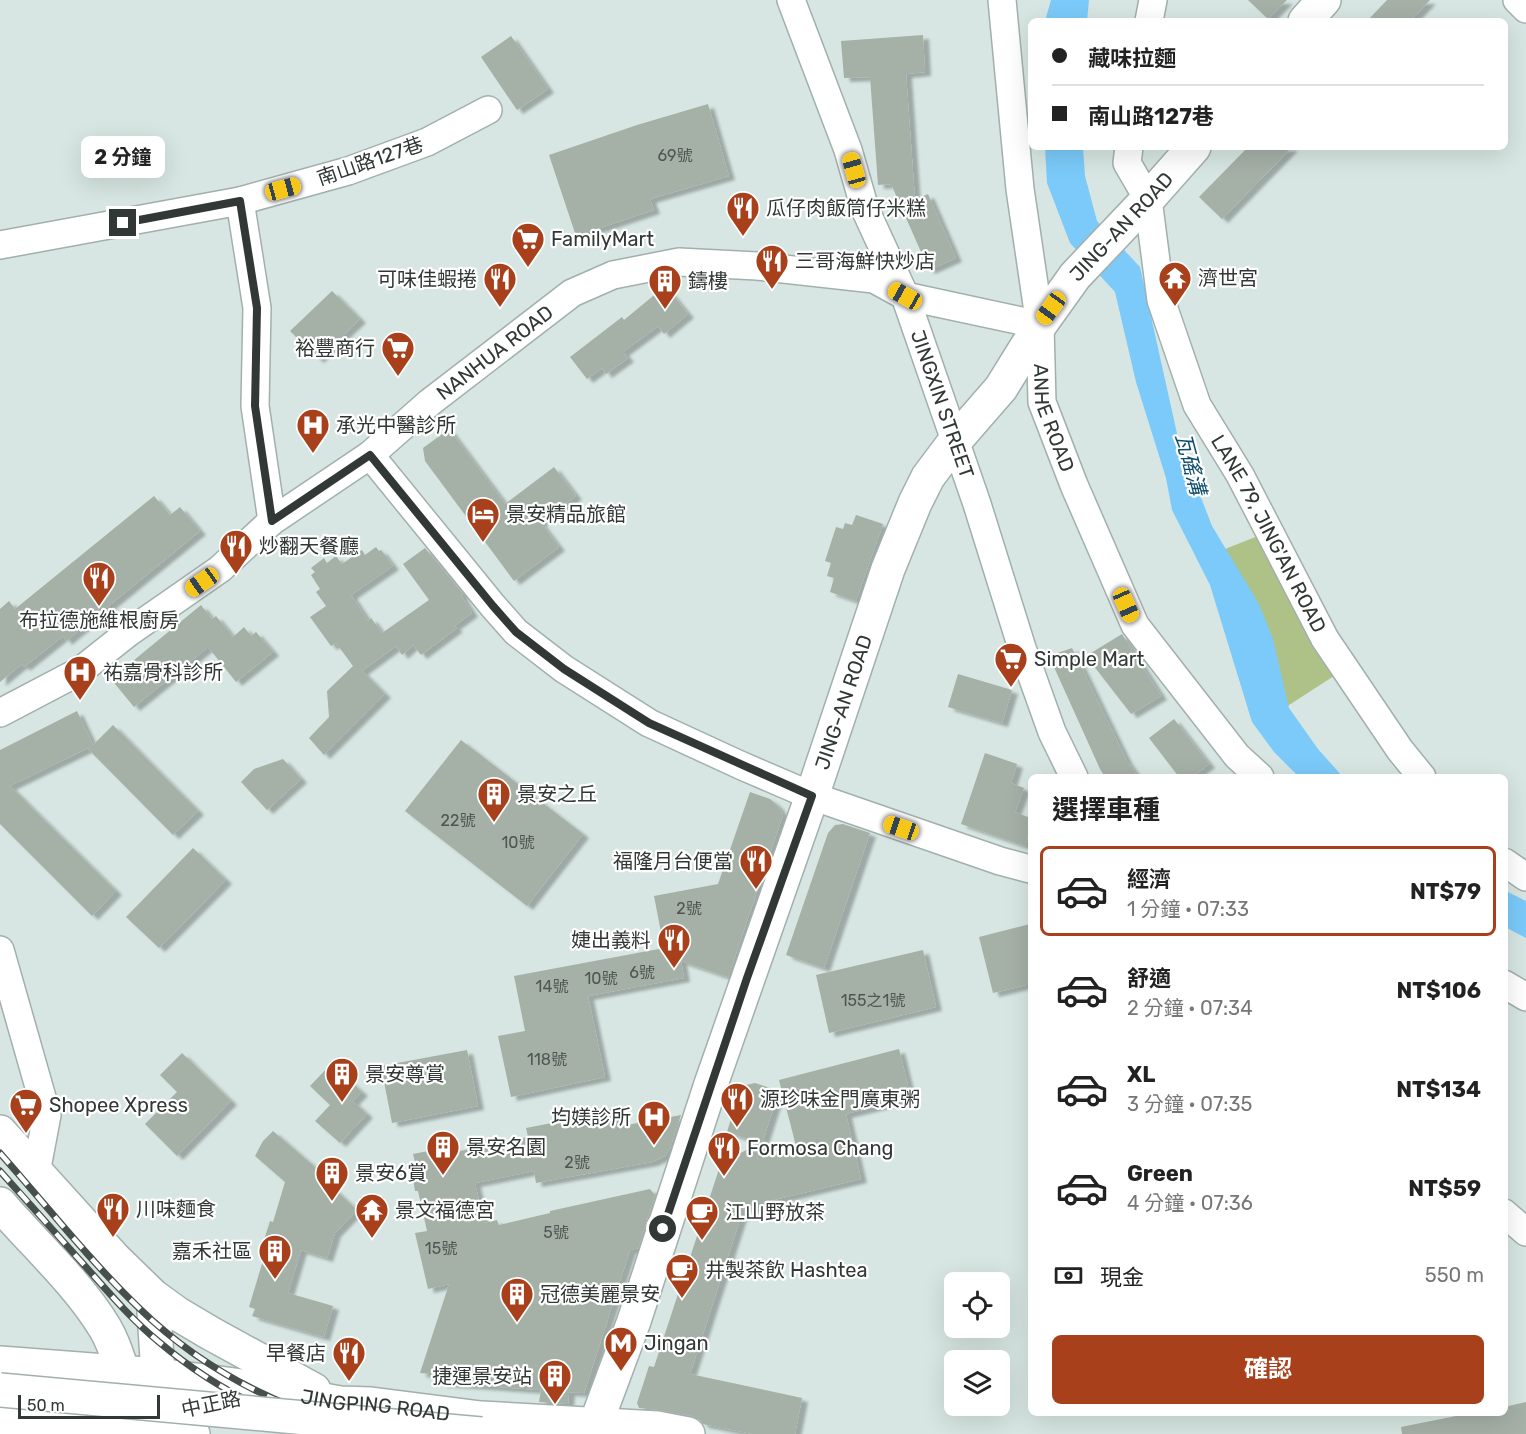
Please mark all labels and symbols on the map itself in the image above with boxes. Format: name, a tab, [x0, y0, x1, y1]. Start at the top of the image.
street label: 南山路127巷	[314, 132, 426, 190]
callout: 2 分鐘	[81, 136, 165, 178]
house number: 69號	[657, 146, 693, 165]
car	[840, 150, 868, 190]
street label: JING-AN ROAD	[1065, 167, 1178, 286]
car	[263, 176, 303, 202]
restaurant icon: 瓜仔肉飯筒仔米糕	[725, 190, 761, 237]
place label: 瓜仔肉飯筒仔米糕	[766, 196, 926, 220]
route end	[109, 209, 136, 236]
supermarket icon: FamilyMart	[510, 221, 546, 268]
place label: FamilyMart	[551, 227, 654, 251]
restaurant icon: 三哥海鮮快炒店	[754, 243, 790, 290]
place label: 三哥海鮮快炒店	[795, 249, 935, 273]
temple icon: 濟世宮	[1157, 260, 1193, 307]
restaurant icon: 可味佳蝦捲	[482, 261, 518, 308]
building icon: 鑄樓	[647, 263, 683, 310]
place label: 濟世宮	[1198, 266, 1258, 290]
place label: 可味佳蝦捲	[377, 267, 477, 291]
place label: 鑄樓	[688, 269, 728, 293]
car	[885, 279, 925, 313]
car	[1033, 288, 1069, 328]
street label: NANHUA ROAD	[432, 300, 558, 405]
street label: JINGXIN STREET	[906, 327, 979, 482]
supermarket icon: 裕豐商行	[380, 330, 416, 377]
place label: 裕豐商行	[295, 336, 375, 360]
street label: ANHE ROAD	[1029, 363, 1080, 475]
hospital icon: 承光中醫診所	[295, 407, 331, 454]
place label: 承光中醫診所	[336, 413, 456, 437]
water label: 瓦磘溝	[1171, 430, 1212, 501]
street label: LANE 79, JING'AN ROAD	[1206, 430, 1331, 636]
hotel icon: 景安精品旅館	[465, 496, 501, 543]
place label: 景安精品旅館	[506, 502, 626, 526]
restaurant icon: 炒翻天餐廳	[218, 528, 254, 575]
place label: 炒翻天餐廳	[259, 534, 359, 558]
restaurant icon: 布拉德施維根廚房	[81, 560, 117, 607]
car	[182, 564, 222, 600]
car	[1110, 585, 1142, 625]
place label: 布拉德施維根廚房	[19, 608, 179, 632]
street label: JING-AN ROAD	[810, 632, 877, 773]
supermarket icon: Simple Mart	[993, 641, 1029, 688]
place label: Simple Mart	[1034, 647, 1144, 671]
hospital icon: 祐嘉骨科診所	[62, 654, 98, 701]
place label: 祐嘉骨科診所	[103, 660, 223, 684]
building icon: 景安之丘	[476, 776, 512, 823]
place label: 景安之丘	[517, 782, 597, 806]
house number: 22號	[441, 811, 475, 830]
car	[881, 814, 921, 842]
house number: 10號	[501, 833, 535, 852]
restaurant icon: 福隆月台便當	[738, 843, 774, 890]
place label: 福隆月台便當	[613, 849, 733, 873]
house number: 2號	[676, 899, 702, 918]
restaurant icon: 婕出義料	[656, 922, 692, 969]
place label: 婕出義料	[571, 928, 651, 952]
house number: 6號	[629, 963, 655, 982]
house number: 10號	[584, 969, 618, 988]
house number: 14號	[536, 977, 568, 996]
house number: 155之1號	[841, 991, 905, 1010]
house number: 118號	[527, 1050, 567, 1069]
building icon: 景安尊賞	[324, 1056, 360, 1103]
place label: 景安尊賞	[365, 1062, 445, 1086]
restaurant icon: 源珍味金門廣東粥	[719, 1081, 755, 1128]
supermarket icon: Shopee Xpress	[8, 1087, 44, 1134]
place label: 源珍味金門廣東粥	[760, 1087, 920, 1111]
place label: Shopee Xpress	[49, 1093, 188, 1117]
hospital icon: 均媄診所	[636, 1099, 672, 1146]
place label: 均媄診所	[551, 1105, 631, 1129]
building icon: 景安名園	[425, 1129, 461, 1176]
restaurant icon: Formosa Chang	[706, 1130, 742, 1177]
place label: 景安名園	[466, 1135, 546, 1159]
place label: Formosa Chang	[747, 1136, 894, 1160]
house number: 2號	[564, 1153, 590, 1172]
building icon: 景安6賞	[314, 1155, 350, 1202]
place label: 景安6賞	[355, 1161, 427, 1185]
restaurant icon: 川味麵食	[95, 1191, 131, 1238]
temple icon: 景文福德宮	[354, 1192, 390, 1239]
cafe icon: 江山野放茶	[684, 1194, 720, 1241]
place label: 川味麵食	[136, 1197, 216, 1221]
place label: 景文福德宮	[395, 1198, 495, 1222]
place label: 江山野放茶	[725, 1200, 825, 1224]
route start	[649, 1215, 676, 1242]
house number: 5號	[543, 1223, 569, 1242]
building icon: 嘉禾社區	[257, 1233, 293, 1280]
place label: 嘉禾社區	[172, 1239, 252, 1263]
house number: 15號	[425, 1239, 457, 1258]
cafe icon: 井製茶飲 Hashtea	[664, 1252, 700, 1299]
place label: 井製茶飲 Hashtea	[705, 1258, 868, 1282]
building icon: 冠德美麗景安	[499, 1276, 535, 1323]
place label: 冠德美麗景安	[540, 1282, 660, 1306]
metro station icon: Jingan	[603, 1325, 639, 1372]
place label: Jingan	[644, 1331, 709, 1355]
restaurant icon: 早餐店	[331, 1335, 367, 1382]
place label: 早餐店	[266, 1341, 326, 1365]
building icon: 捷運景安站	[537, 1358, 573, 1405]
place label: 捷運景安站	[432, 1364, 532, 1388]
street label: JINGPING ROAD	[299, 1384, 451, 1426]
street label: 中正路	[179, 1386, 243, 1422]
scale bar	[18, 1392, 160, 1420]

